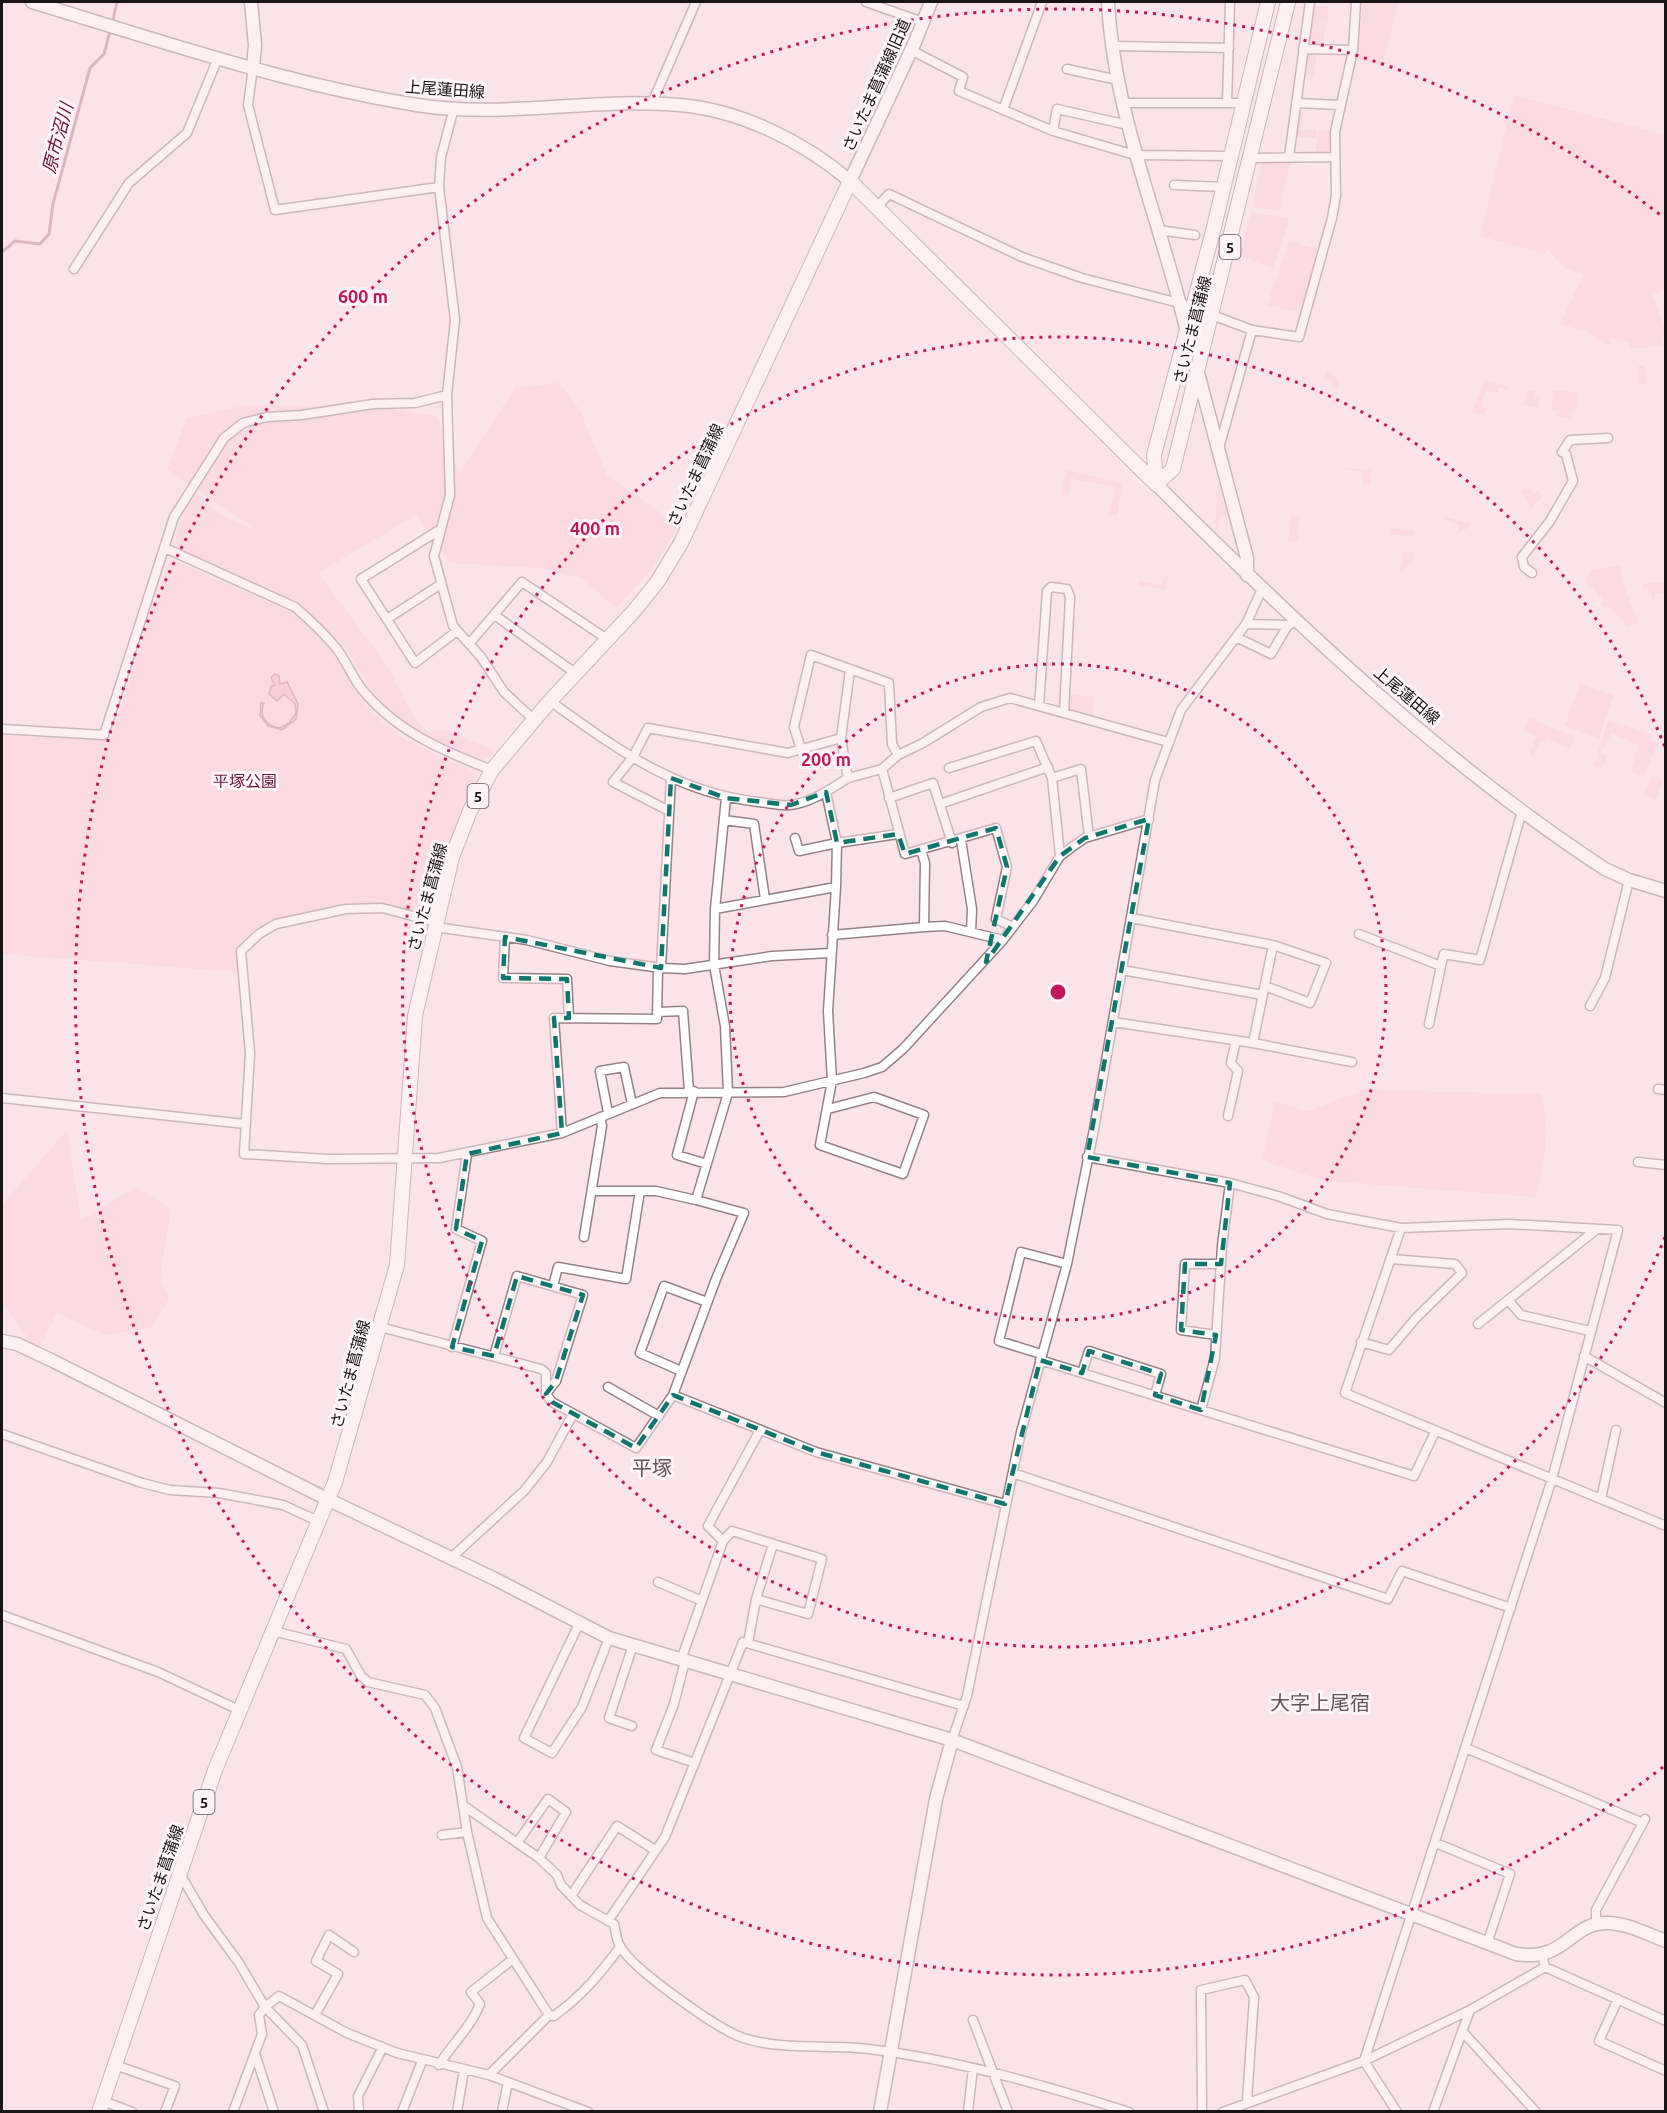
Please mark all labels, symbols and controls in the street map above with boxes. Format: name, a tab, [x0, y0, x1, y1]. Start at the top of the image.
street label: さいたま菖蒲線旧道	[839, 16, 913, 154]
street label: 上尾蓮田線	[404, 77, 486, 101]
water label: 原市沼川	[38, 99, 76, 175]
road number: 5	[1220, 235, 1240, 259]
street label: さいたま菖蒲線	[1170, 274, 1214, 386]
text: 600 m	[338, 286, 388, 306]
street label: さいたま菖蒲線	[663, 421, 727, 529]
text: 400 m	[570, 518, 620, 538]
street label: 上尾蓮田線	[1371, 662, 1443, 728]
text: 200 m	[801, 749, 851, 769]
park label: 平塚公園	[213, 772, 277, 790]
road number: 5	[468, 784, 488, 808]
street label: さいたま菖蒲線	[404, 841, 450, 953]
centre of rings	[1048, 982, 1068, 1002]
street label: さいたま菖蒲線	[327, 1318, 373, 1430]
district label: 平塚	[632, 1456, 672, 1479]
district label: 大字上尾宿	[1270, 1691, 1370, 1714]
road number: 5	[194, 1790, 214, 1814]
street label: さいたま菖蒲線	[133, 1822, 187, 1934]

